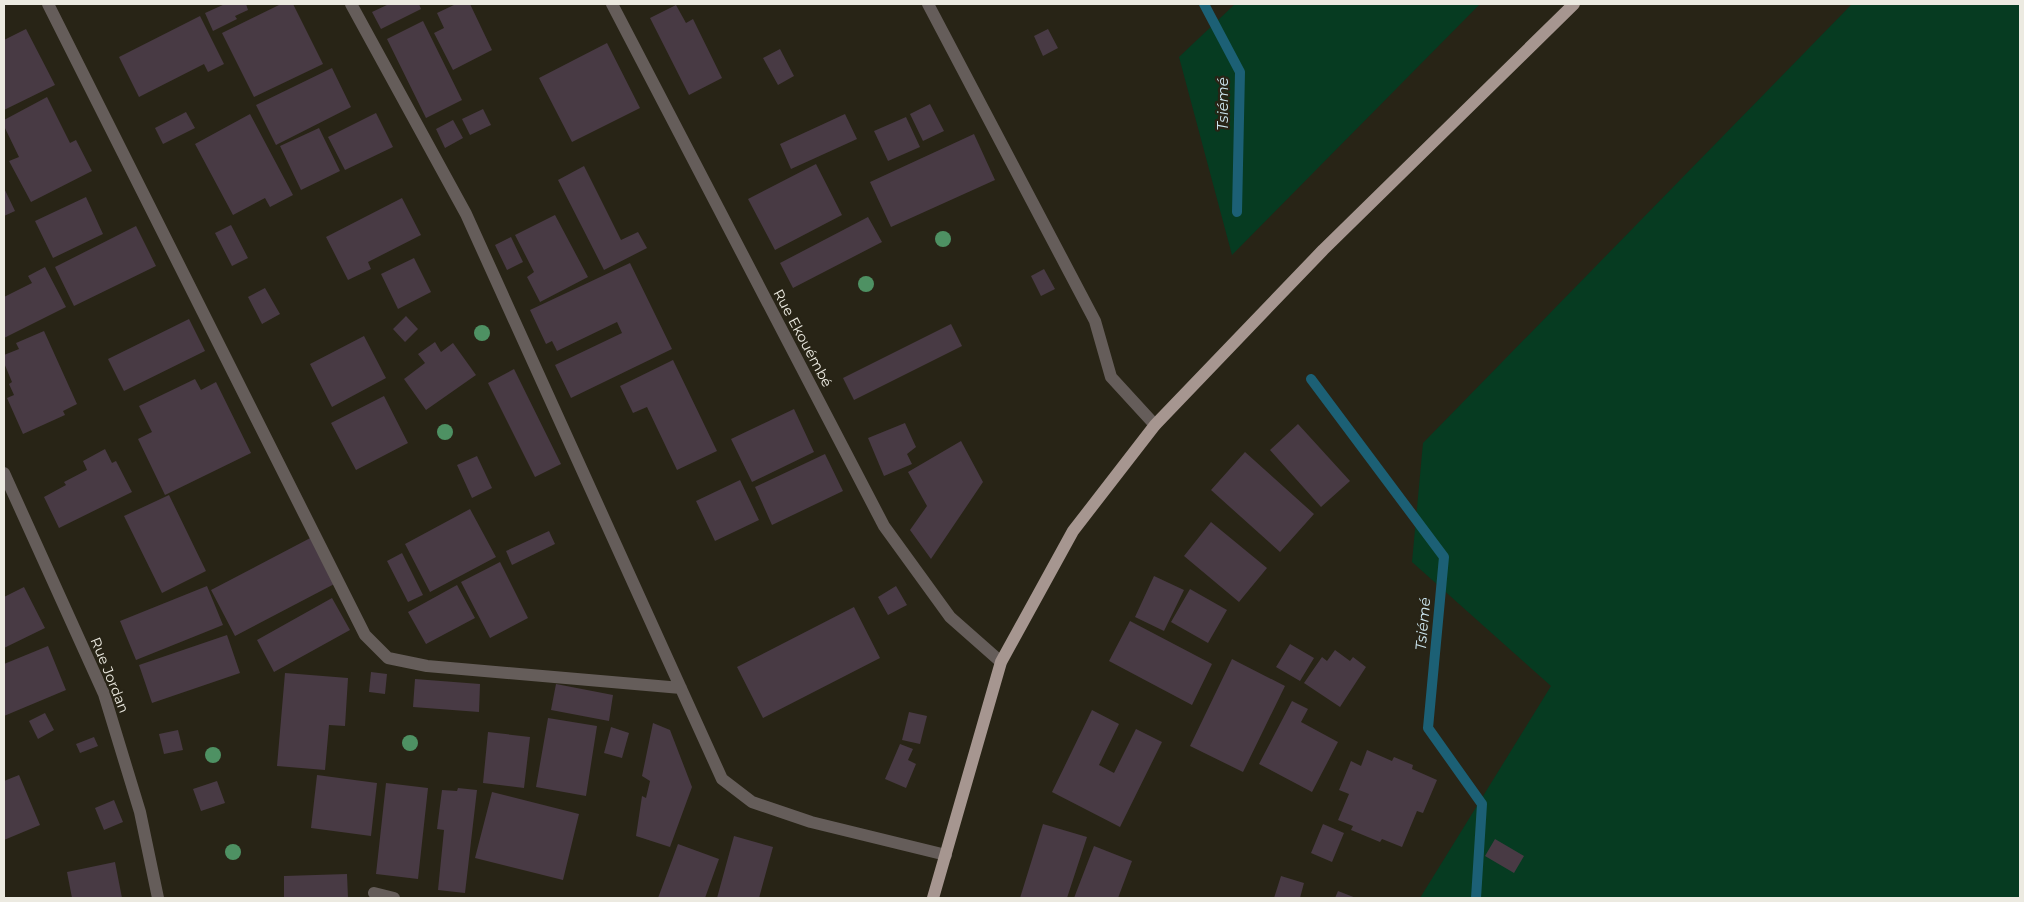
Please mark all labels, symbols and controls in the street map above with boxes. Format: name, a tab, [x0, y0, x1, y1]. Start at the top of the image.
water label: Tsiémé	[1213, 77, 1232, 131]
street label: Rue Ekouémbé	[770, 286, 836, 390]
water label: Tsiémé	[1411, 597, 1434, 651]
street label: Rue Jordan	[87, 634, 133, 716]

